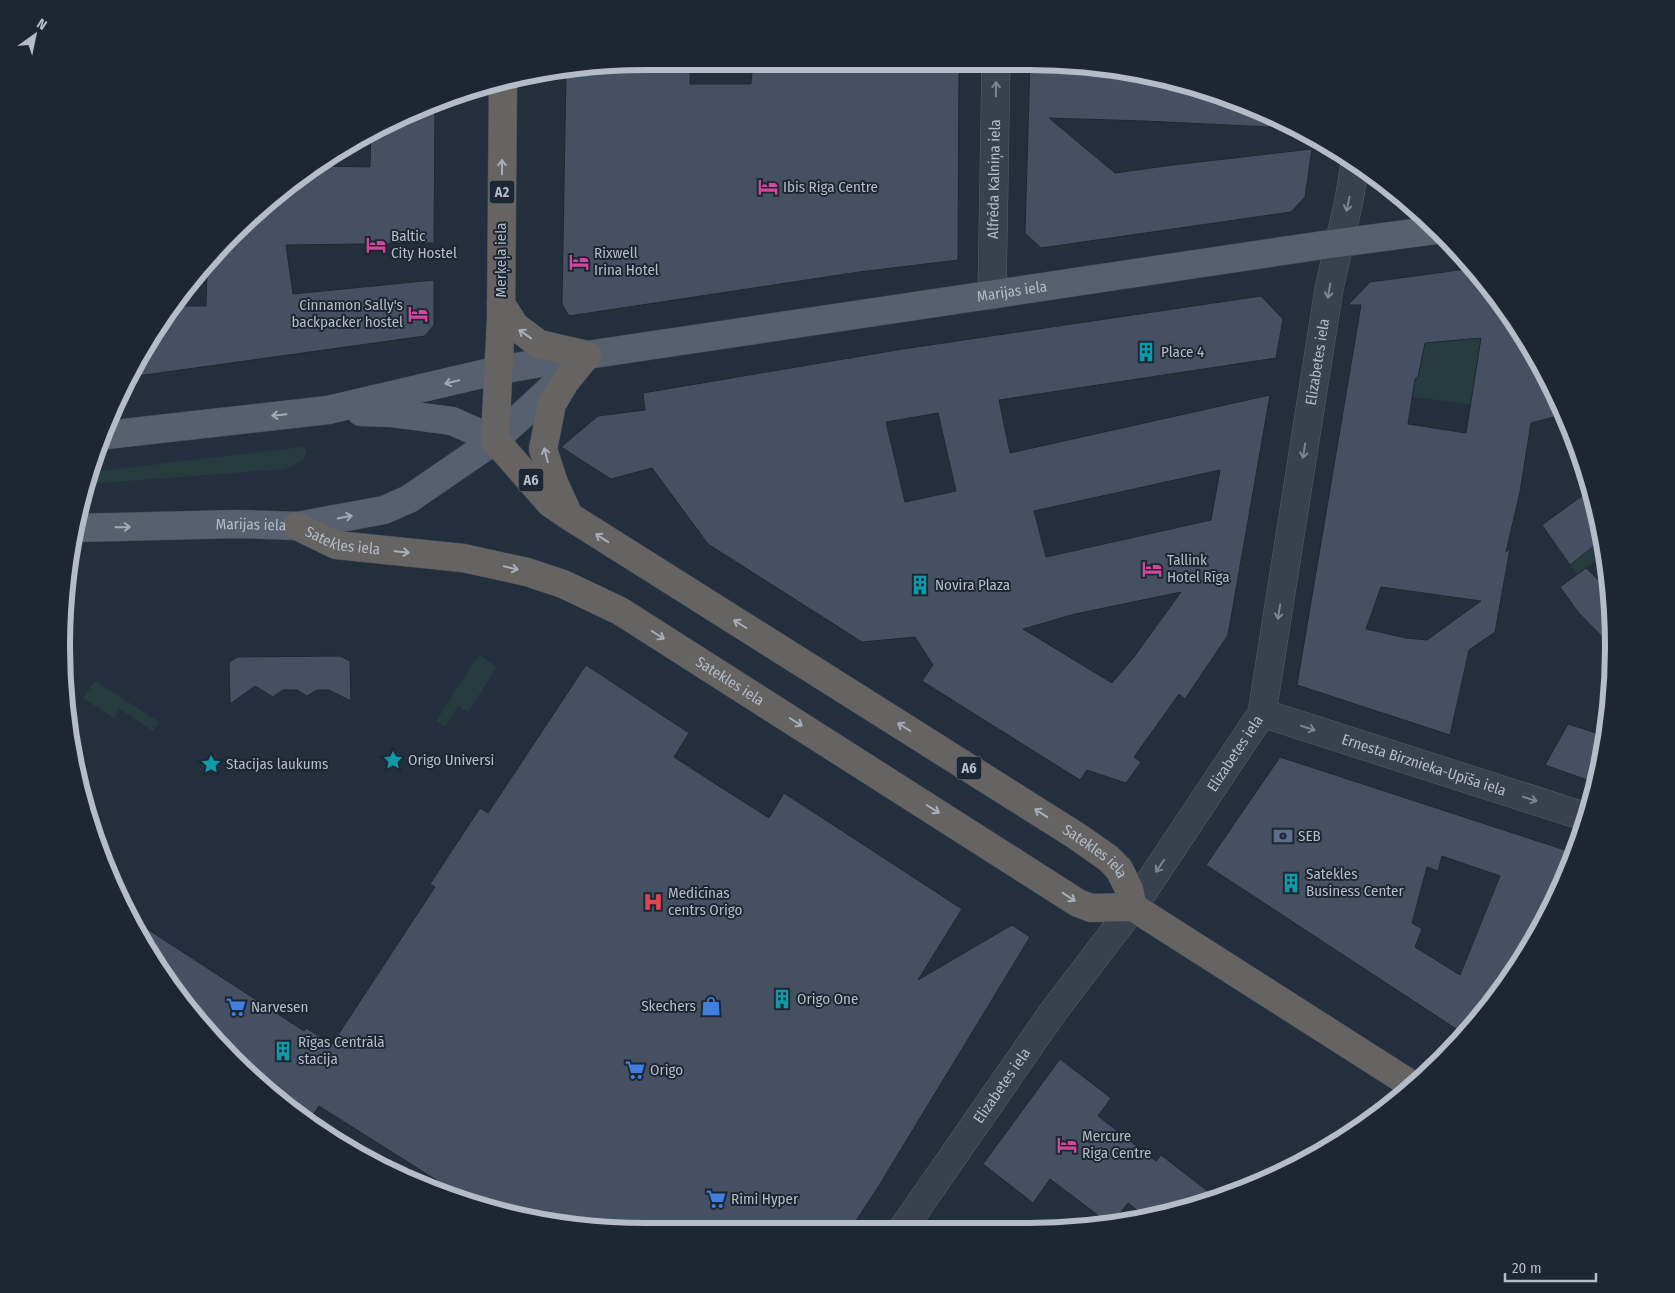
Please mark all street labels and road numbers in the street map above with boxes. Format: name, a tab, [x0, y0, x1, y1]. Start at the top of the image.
street label: Alfrēda Kalniņa iela	[984, 119, 1004, 239]
road number: A2	[490, 180, 514, 203]
street label: Merķeļa iela	[492, 223, 511, 297]
street label: Marijas iela	[976, 277, 1048, 306]
street label: Elizabetes iela	[1302, 317, 1333, 407]
road number: A6	[518, 468, 544, 492]
street label: Marijas iela	[215, 515, 286, 535]
street label: Satekles iela	[302, 522, 381, 558]
street label: Satekles iela	[692, 653, 768, 710]
street label: Elizabetes iela	[1203, 712, 1267, 795]
street label: Ernesta Birznieka-Upīša iela	[1339, 730, 1508, 800]
road number: A6	[956, 756, 982, 780]
street label: Satekles iela	[1059, 821, 1131, 881]
street label: Elizabetes iela	[970, 1044, 1034, 1127]

